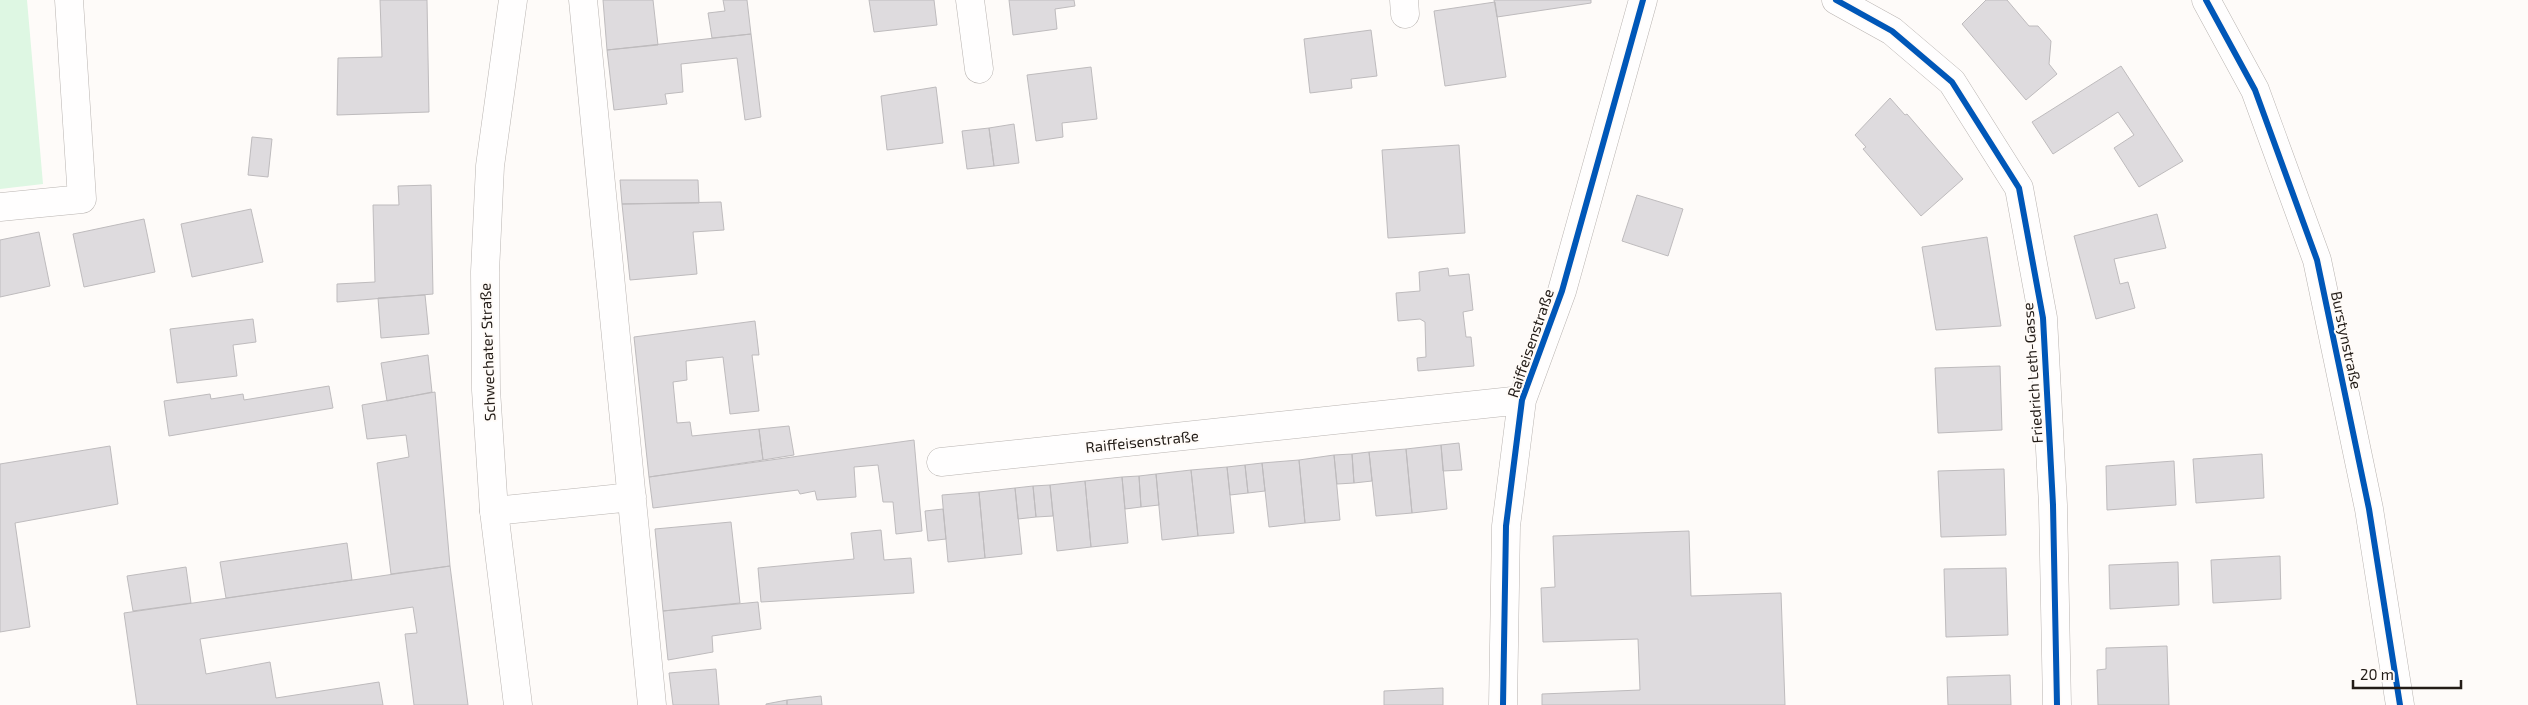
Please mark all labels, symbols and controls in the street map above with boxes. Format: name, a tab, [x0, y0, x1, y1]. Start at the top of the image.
street label: Schwechater Straße	[476, 283, 498, 421]
street label: Raiffeisenstraße	[1503, 286, 1557, 400]
street label: Burstynstraße	[2328, 289, 2366, 391]
street label: Friedrich Leth-Gasse	[2018, 302, 2046, 444]
street label: Raiffeisenstraße	[1085, 426, 1199, 456]
scale bar	[2353, 658, 2460, 690]
text: 20 m	[2360, 665, 2394, 683]

